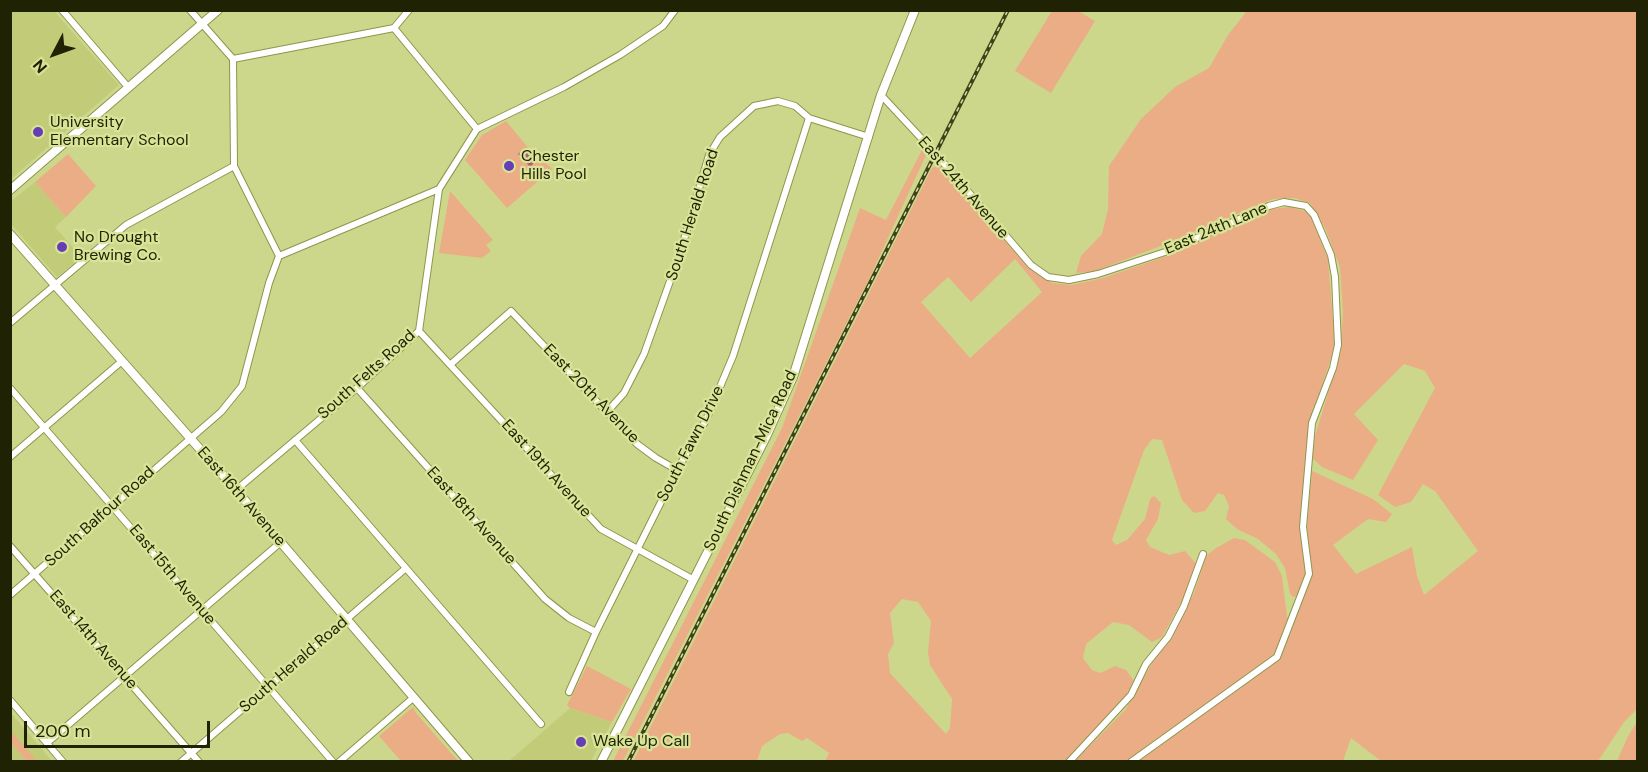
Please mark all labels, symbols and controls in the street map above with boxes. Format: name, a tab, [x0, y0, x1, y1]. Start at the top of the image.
north arrow	[24, 24, 84, 84]
text: N	[28, 55, 52, 77]
place label: University Elementary School	[50, 113, 188, 151]
marker: University Elementary School	[31, 125, 45, 139]
street label: East 24th Avenue	[914, 133, 1012, 243]
place label: Chester Hills Pool	[521, 147, 587, 185]
street label: South Herald Road	[663, 147, 723, 283]
marker: Chester Hills Pool	[502, 159, 516, 173]
street label: East 24th Lane	[1162, 199, 1270, 259]
place label: No Drought Brewing Co.	[74, 228, 161, 266]
marker: No Drought Brewing Co.	[55, 240, 69, 254]
street label: South Felts Road	[314, 326, 420, 424]
street label: East 20th Avenue	[539, 341, 643, 447]
street label: South Dishman-Mica Road	[701, 368, 801, 554]
street label: South Fawn Drive	[653, 383, 729, 505]
street label: East 19th Avenue	[497, 416, 595, 522]
street label: East 16th Avenue	[193, 443, 289, 551]
street label: South Balfour Road	[41, 463, 159, 571]
street label: East 18th Avenue	[422, 463, 520, 569]
street label: East 15th Avenue	[125, 521, 219, 629]
street label: East 14th Avenue	[45, 587, 141, 693]
street label: South Herald Road	[236, 613, 352, 717]
scale bar	[27, 709, 213, 747]
text: 200 m	[35, 719, 91, 743]
place label: Wake Up Call	[593, 732, 689, 752]
marker: Wake Up Call	[574, 735, 588, 749]

